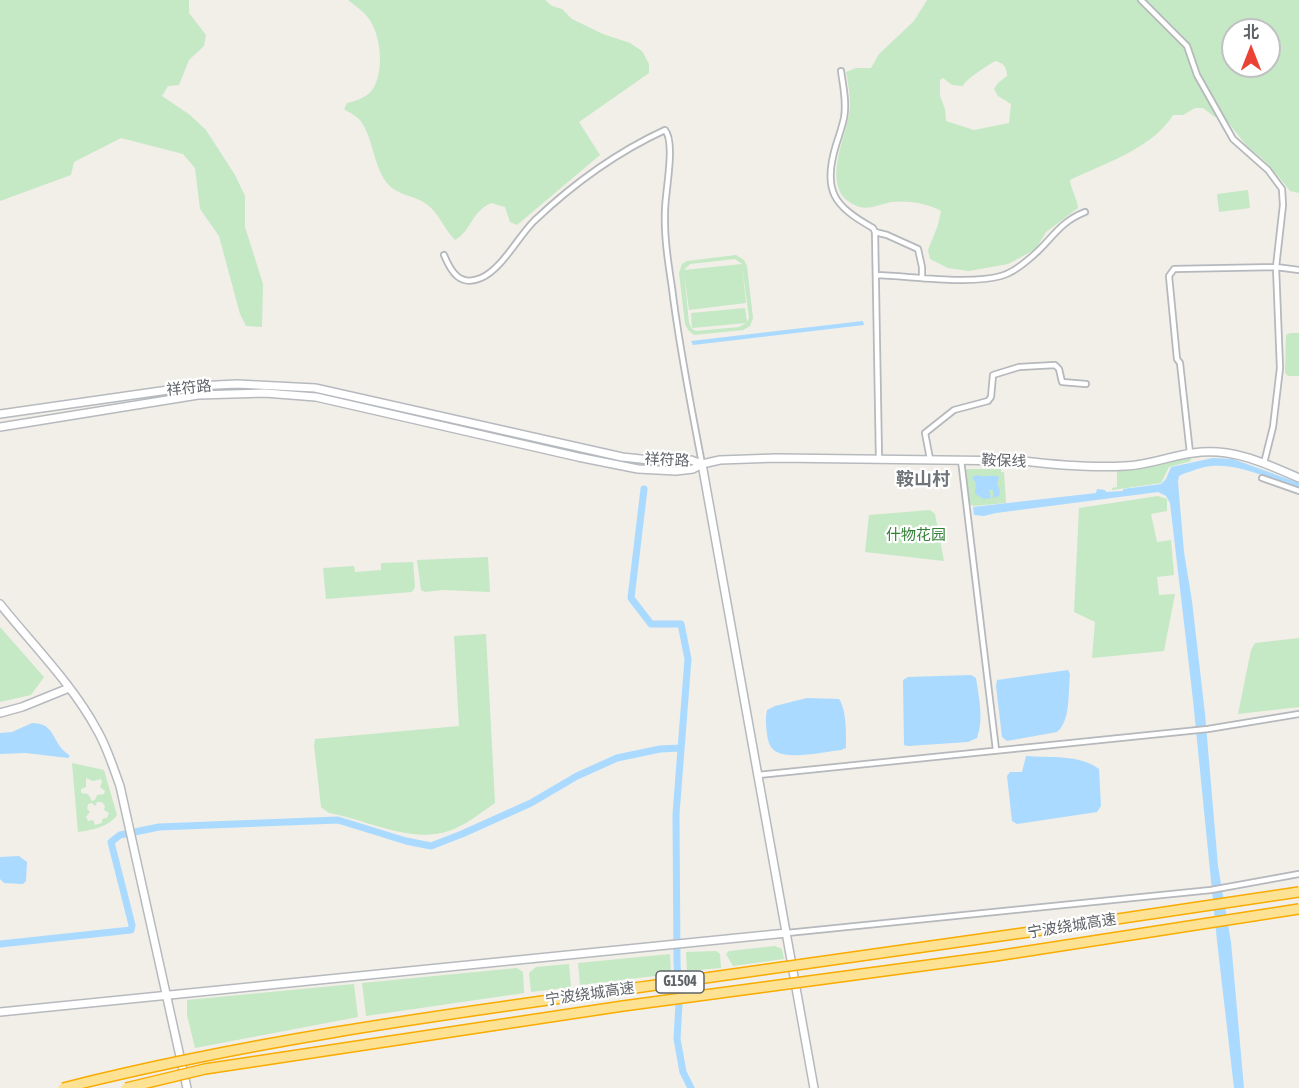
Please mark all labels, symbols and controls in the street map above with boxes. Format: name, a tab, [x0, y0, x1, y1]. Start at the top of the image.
north arrow	[1221, 18, 1281, 78]
text: 北	[1243, 23, 1259, 41]
street label: 祥符路	[166, 377, 212, 399]
street label: 祥符路	[644, 450, 690, 470]
street label: 鞍保线	[981, 451, 1027, 471]
district label: 鞍山村	[896, 468, 950, 490]
park label: 什物花园	[886, 526, 946, 544]
street label: 宁波绕城高速	[1026, 910, 1118, 942]
road number: G1504	[656, 971, 704, 993]
street label: 宁波绕城高速	[544, 979, 636, 1009]

